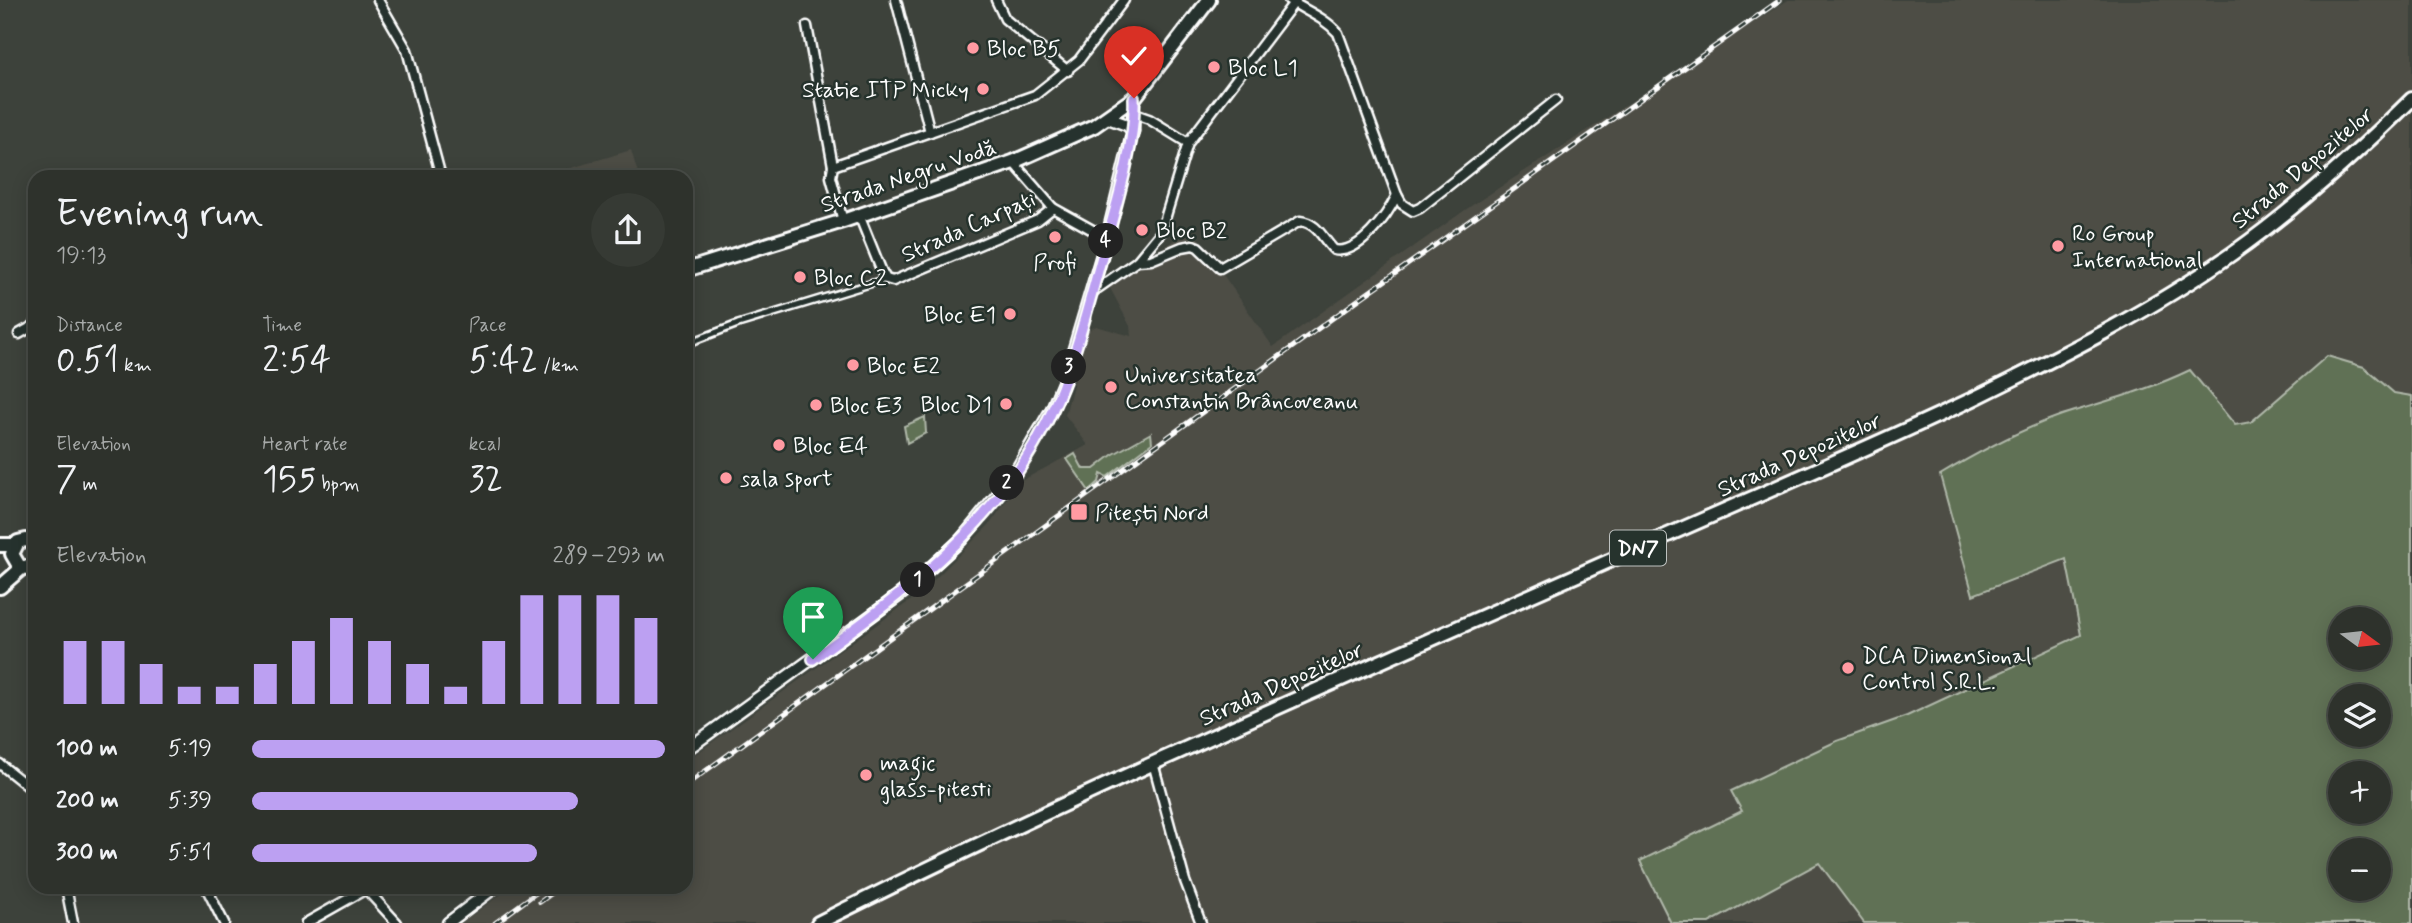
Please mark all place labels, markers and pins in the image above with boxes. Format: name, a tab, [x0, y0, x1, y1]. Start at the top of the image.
pin	[1104, 26, 1164, 98]
place label: Bloc B5	[987, 35, 1061, 65]
marker: Bloc B5	[965, 40, 981, 56]
place label: Bloc L1	[1228, 54, 1298, 84]
marker: Bloc L1	[1206, 59, 1222, 75]
place label: Statie ITP Micky	[802, 76, 969, 106]
marker: Statie ITP Micky	[975, 81, 991, 97]
place label: Bloc B2	[1156, 217, 1227, 247]
place label: Ro Group International	[2072, 220, 2202, 276]
marker: Bloc B2	[1134, 222, 1150, 238]
pin: 4	[1088, 224, 1124, 258]
marker: Profi	[1047, 229, 1063, 245]
marker: Ro Group International	[2050, 238, 2066, 254]
place label: Profi	[1033, 249, 1077, 279]
place label: Bloc C2	[814, 264, 887, 294]
marker: Bloc C2	[792, 269, 808, 285]
place label: Bloc E1	[924, 301, 996, 331]
marker: Bloc E1	[1002, 306, 1018, 322]
pin: 3	[1052, 350, 1086, 384]
place label: Bloc E2	[867, 352, 940, 382]
marker: Bloc E2	[845, 357, 861, 373]
place label: Universitatea Constantin Brâncoveanu	[1125, 361, 1359, 417]
marker: Universitatea Constantin Brâncoveanu	[1103, 379, 1119, 395]
place label: Bloc D1	[921, 391, 992, 421]
place label: Bloc E3	[830, 392, 902, 422]
marker: Bloc D1	[998, 396, 1014, 412]
marker: Bloc E3	[808, 397, 824, 413]
place label: Bloc E4	[793, 432, 868, 462]
marker: Bloc E4	[771, 437, 787, 453]
place label: sala sport	[740, 465, 833, 495]
pin: 2	[990, 466, 1024, 500]
marker: sala sport	[718, 470, 734, 486]
place label: Pitești Nord	[1095, 499, 1209, 529]
marker: Pitești Nord	[1069, 502, 1089, 522]
pin: 1	[900, 562, 936, 598]
pin	[783, 587, 843, 659]
place label: DCA Dimensional Control S.R.L.	[1862, 642, 2031, 698]
marker: DCA Dimensional Control S.R.L.	[1840, 660, 1856, 676]
place label: magic glass-pitesti	[880, 749, 991, 805]
marker: magic glass-pitesti	[858, 767, 874, 783]

